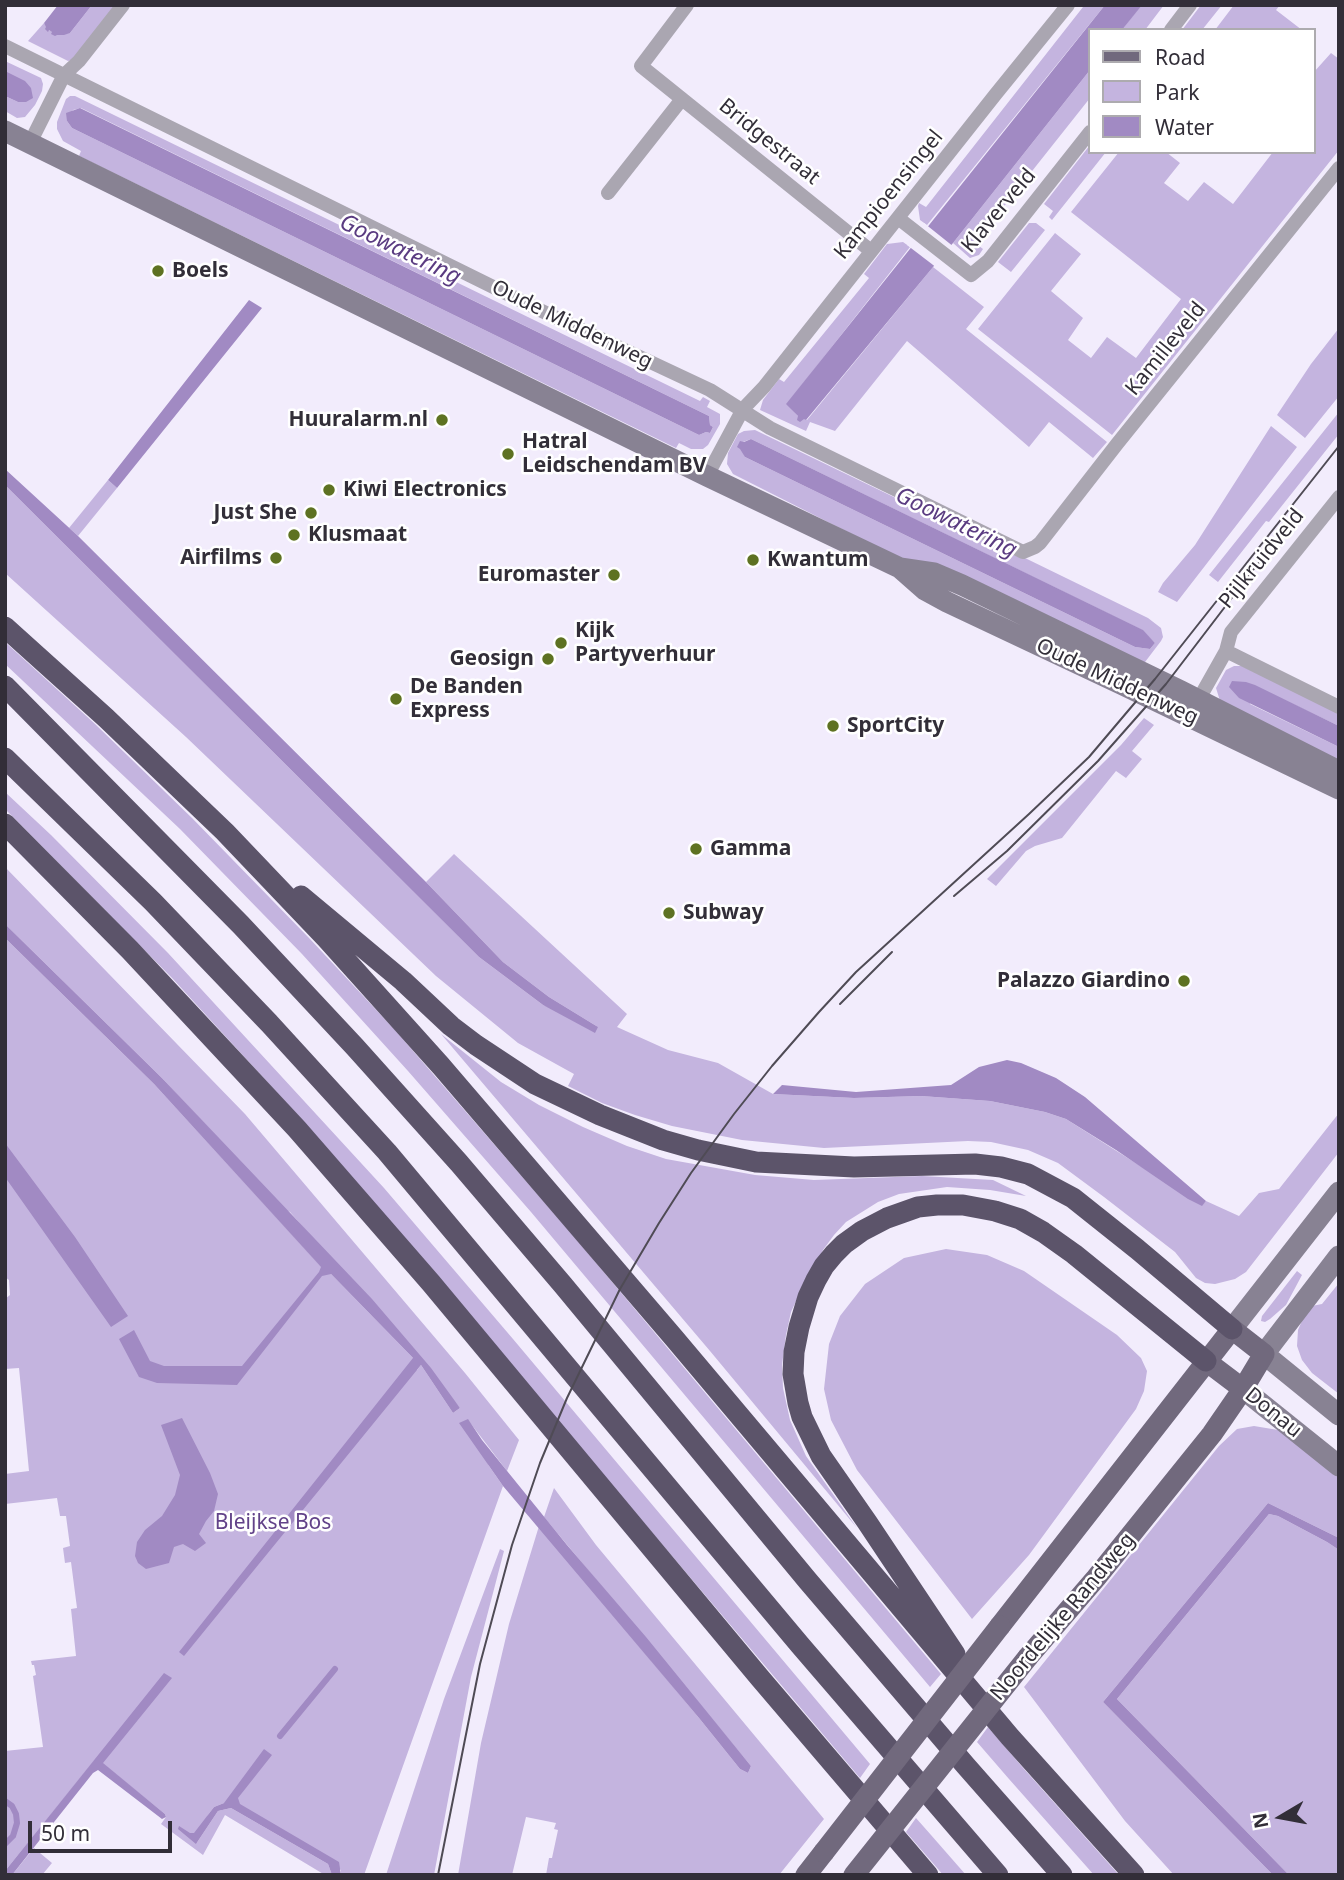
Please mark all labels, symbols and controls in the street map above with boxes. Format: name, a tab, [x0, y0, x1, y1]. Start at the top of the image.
legend	[1088, 28, 1316, 154]
text: Road	[1155, 43, 1205, 71]
text: Park	[1155, 78, 1199, 106]
street label: Bridgestraat	[713, 94, 825, 190]
text: Water	[1155, 113, 1214, 141]
street label: Kampioensingel	[829, 125, 949, 265]
street label: Klaverveld	[956, 164, 1042, 258]
water label: Goowatering	[335, 209, 465, 291]
place label: Boels	[172, 258, 228, 284]
marker: Boels	[150, 263, 166, 279]
street label: Oude Middenweg	[487, 275, 657, 375]
street label: Kamilleveld	[1121, 297, 1211, 401]
place label: Huuralarm.nl	[289, 407, 428, 433]
marker: Huuralarm.nl	[434, 412, 450, 428]
place label: Hatral Leidschendam BV	[522, 429, 706, 479]
marker: Hatral Leidschendam BV	[500, 446, 516, 462]
place label: Kiwi Electronics	[343, 477, 507, 503]
marker: Kiwi Electronics	[321, 482, 337, 498]
water label: Goowatering	[891, 482, 1021, 564]
place label: Just She	[214, 500, 297, 526]
street label: Pijlkruidveld	[1214, 504, 1310, 614]
marker: Just She	[303, 505, 319, 521]
place label: Klusmaat	[308, 522, 407, 548]
marker: Klusmaat	[286, 527, 302, 543]
place label: Airfilms	[180, 545, 262, 571]
place label: Kwantum	[767, 547, 868, 573]
marker: Airfilms	[268, 550, 284, 566]
marker: Kwantum	[745, 552, 761, 568]
place label: Euromaster	[478, 562, 600, 588]
marker: Euromaster	[606, 567, 622, 583]
place label: Kijk Partyverhuur	[575, 618, 715, 668]
street label: Oude Middenweg	[1032, 633, 1202, 731]
marker: Kijk Partyverhuur	[553, 635, 569, 651]
place label: Geosign	[449, 646, 534, 672]
marker: Geosign	[540, 651, 556, 667]
place label: De Banden Express	[410, 674, 523, 724]
marker: De Banden Express	[388, 691, 404, 707]
place label: SportCity	[847, 713, 944, 739]
marker: SportCity	[825, 718, 841, 734]
place label: Gamma	[710, 836, 791, 862]
marker: Gamma	[688, 841, 704, 857]
place label: Subway	[683, 900, 764, 926]
marker: Subway	[661, 905, 677, 921]
place label: Palazzo Giardino	[997, 968, 1170, 994]
marker: Palazzo Giardino	[1176, 973, 1192, 989]
street label: Donau	[1240, 1383, 1306, 1443]
park label: Bleijkse Bos	[215, 1510, 331, 1536]
street label: Noordelijke Randweg	[985, 1528, 1141, 1706]
north arrow	[1246, 1782, 1316, 1852]
scale bar	[32, 1806, 175, 1850]
text: N	[1246, 1811, 1274, 1831]
text: 50 m	[41, 1819, 90, 1847]

